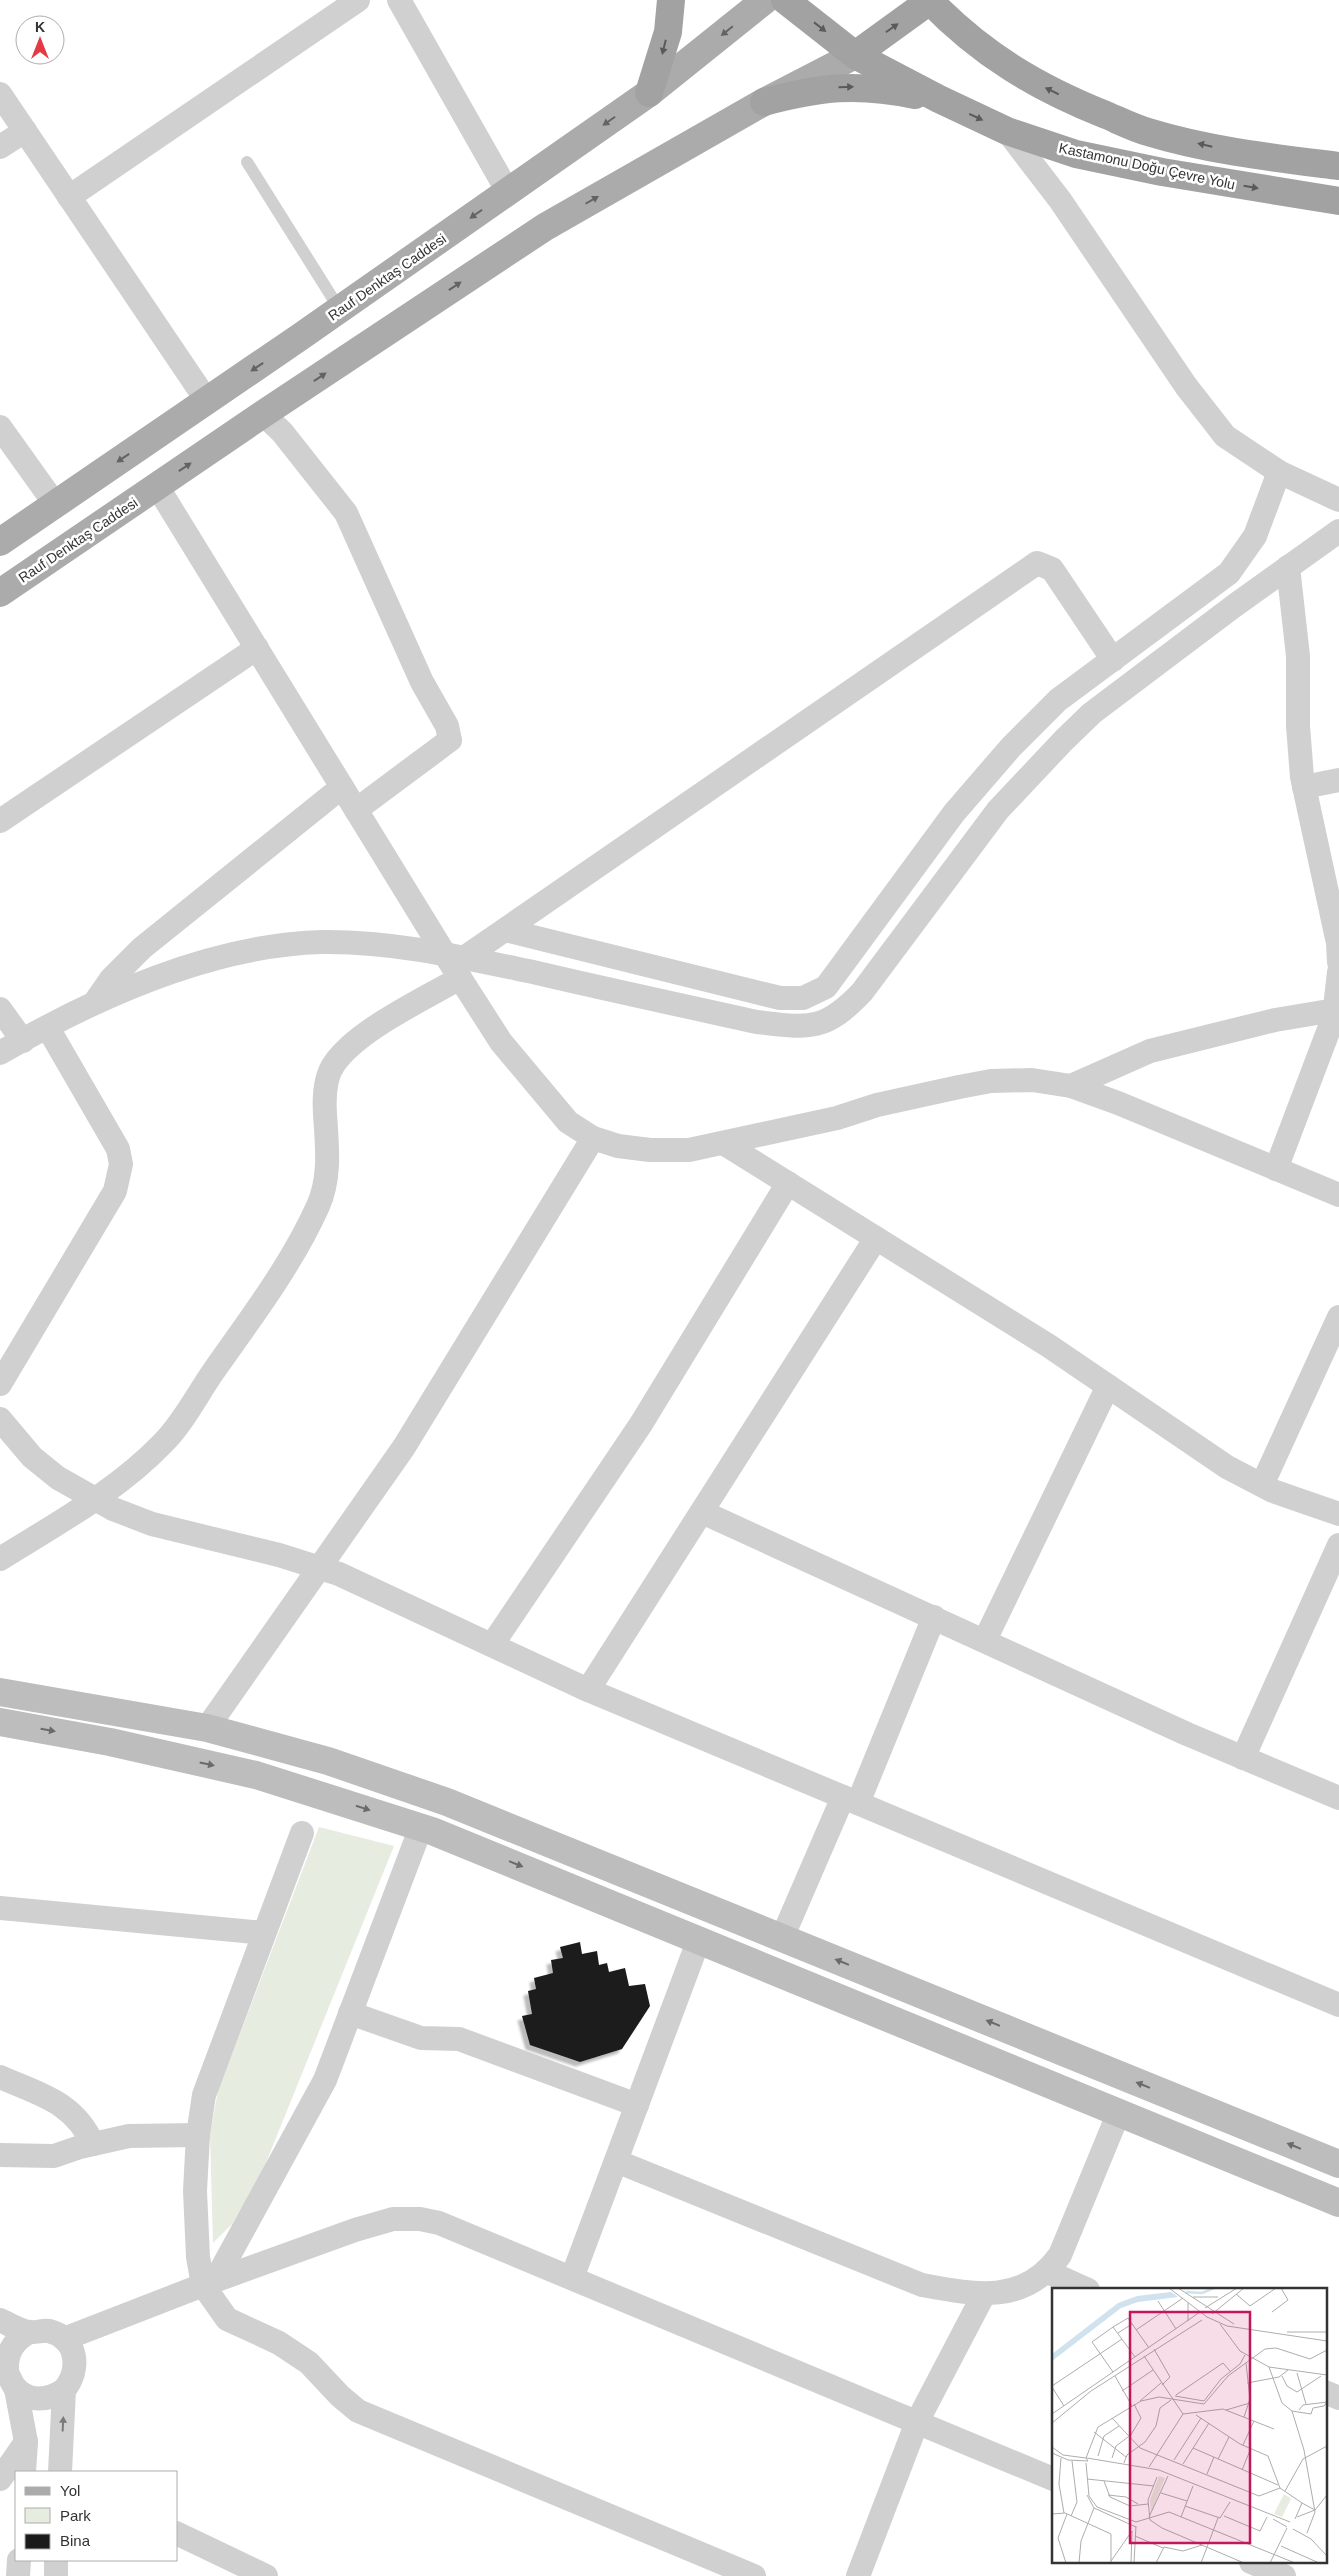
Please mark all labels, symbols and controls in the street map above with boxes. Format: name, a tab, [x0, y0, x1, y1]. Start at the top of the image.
north arrow	[15, 15, 65, 65]
text: K	[35, 19, 45, 35]
one-way arrow	[813, 22, 826, 33]
one-way arrow	[886, 23, 899, 33]
one-way arrow	[720, 25, 733, 36]
one-way arrow	[659, 40, 667, 55]
one-way arrow	[838, 83, 854, 91]
one-way arrow	[1045, 87, 1059, 95]
one-way arrow	[969, 113, 983, 121]
one-way arrow	[603, 116, 616, 126]
street label: Kastamonu Doğu Çevre Yolu	[1057, 139, 1237, 193]
one-way arrow	[1197, 141, 1212, 149]
one-way arrow	[1243, 184, 1259, 192]
one-way arrow	[586, 195, 599, 204]
one-way arrow	[470, 209, 483, 219]
street label: Rauf Denktaş Caddesi	[325, 230, 449, 324]
one-way arrow	[448, 281, 461, 291]
one-way arrow	[250, 362, 264, 372]
one-way arrow	[313, 372, 327, 382]
one-way arrow	[116, 454, 129, 463]
one-way arrow	[178, 462, 192, 472]
street label: Rauf Denktaş Caddesi	[15, 494, 141, 586]
one-way arrow	[41, 1726, 57, 1734]
one-way arrow	[199, 1760, 214, 1768]
one-way arrow	[356, 1805, 371, 1812]
one-way arrow	[509, 1860, 524, 1868]
one-way arrow	[835, 1958, 849, 1966]
one-way arrow	[986, 2019, 1000, 2027]
one-way arrow	[1136, 2080, 1150, 2088]
one-way arrow	[1287, 2141, 1301, 2149]
inset map	[1052, 2288, 1326, 2564]
one-way arrow	[59, 2415, 67, 2431]
legend	[15, 2471, 178, 2561]
text: Yol	[60, 2482, 80, 2499]
text: Park	[60, 2507, 91, 2524]
text: Bina	[60, 2532, 91, 2549]

